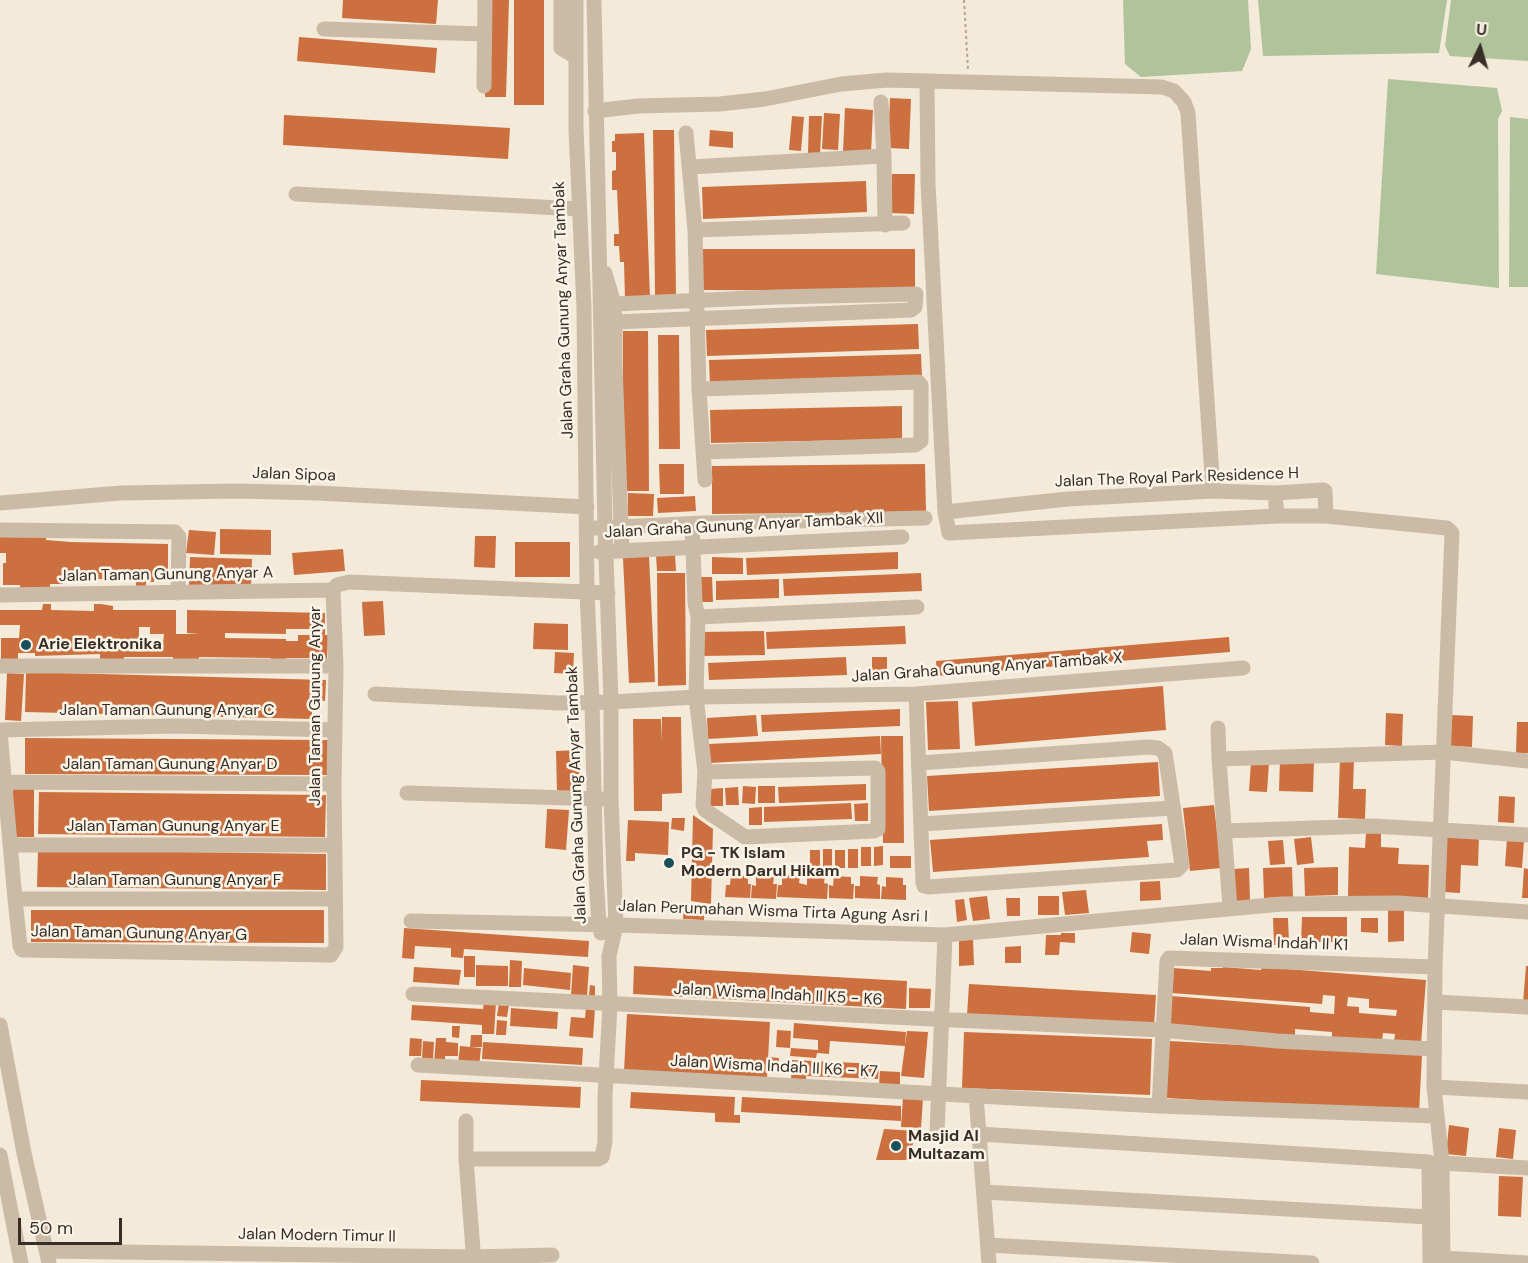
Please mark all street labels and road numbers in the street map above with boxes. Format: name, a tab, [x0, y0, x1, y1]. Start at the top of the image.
street label: Jalan Graha Gunung Anyar Tambak	[550, 181, 578, 439]
street label: Jalan Sipoa	[252, 464, 336, 486]
street label: Jalan The Royal Park Residence H	[1055, 464, 1299, 492]
street label: Jalan Graha Gunung Anyar Tambak XII	[604, 509, 884, 543]
street label: Jalan Taman Gunung Anyar A	[58, 564, 274, 586]
street label: Jalan Taman Gunung Anyar	[306, 606, 326, 806]
street label: Jalan Graha Gunung Anyar Tambak X	[851, 649, 1123, 687]
street label: Jalan Graha Gunung Anyar Tambak	[563, 666, 591, 924]
street label: Jalan Taman Gunung Anyar C	[59, 701, 275, 721]
street label: Jalan Taman Gunung Anyar D	[62, 755, 278, 775]
street label: Jalan Taman Gunung Anyar E	[66, 817, 280, 837]
street label: Jalan Taman Gunung Anyar F	[69, 871, 281, 891]
street label: Jalan Perumahan Wisma Tirta Agung Asri I	[618, 897, 928, 927]
street label: Jalan Taman Gunung Anyar G	[31, 923, 247, 945]
street label: Jalan Wisma Indah II K1	[1180, 930, 1348, 956]
street label: Jalan Wisma Indah II K5 - K6	[673, 980, 883, 1010]
street label: Jalan Wisma Indah II K6 - K7	[670, 1052, 878, 1082]
street label: Jalan Modern Timur II	[238, 1225, 396, 1247]

